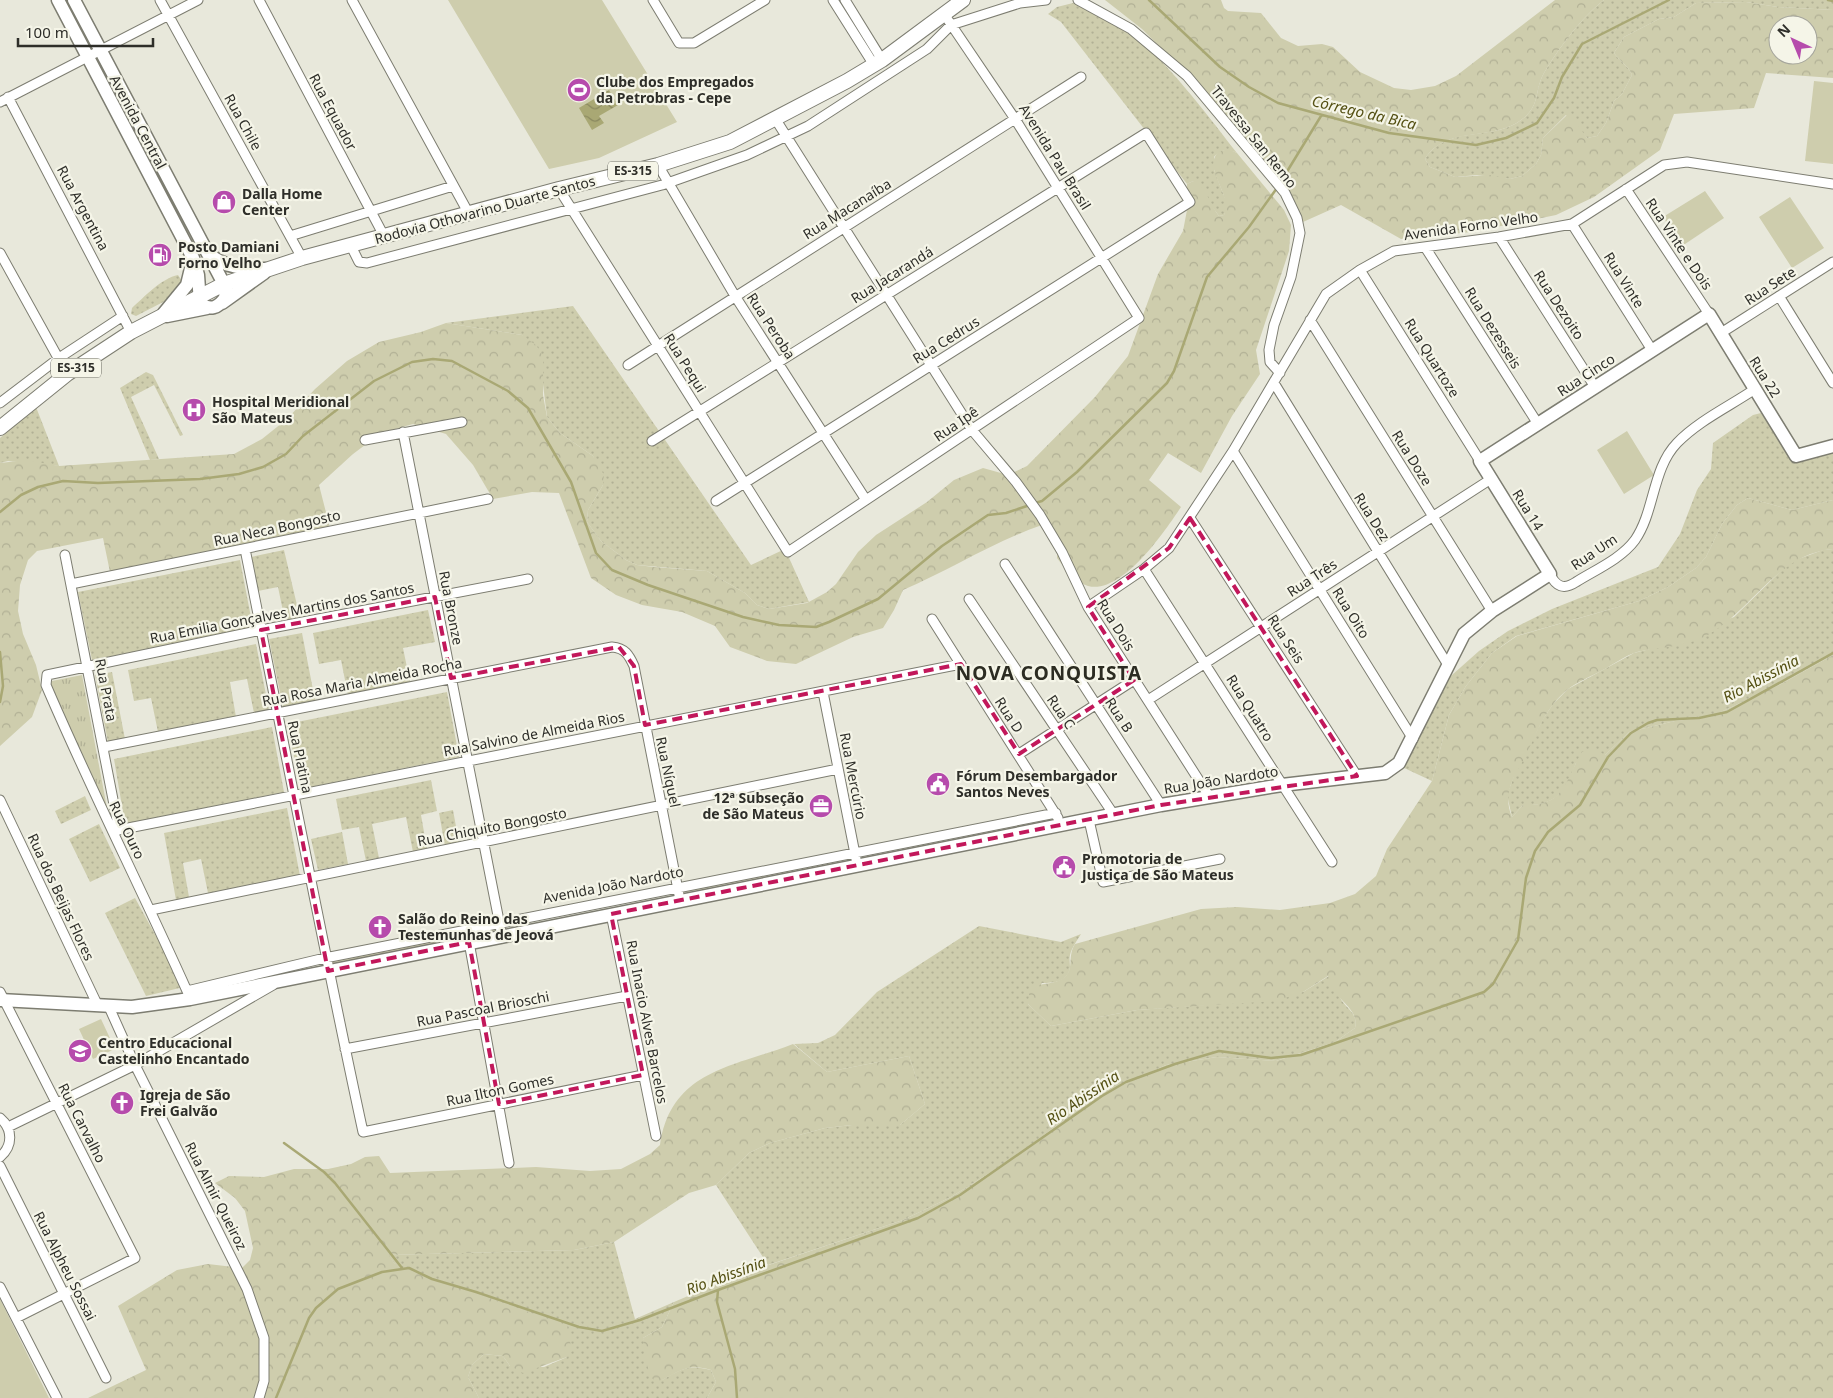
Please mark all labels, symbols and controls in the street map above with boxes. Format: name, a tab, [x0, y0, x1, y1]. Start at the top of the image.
scale bar	[18, 15, 152, 47]
north arrow	[1768, 15, 1818, 65]
text: N	[1773, 19, 1794, 41]
text: 100 m	[25, 22, 69, 42]
street label: Rua Equador	[305, 70, 362, 154]
street label: Avenida Central	[106, 72, 171, 172]
place label: Clube dos Empregados da Petrobras - Cepe	[596, 72, 754, 107]
sports icon: Clube dos Empregados da Petrobras - Cepe	[566, 77, 592, 103]
street label: Travessa San Remo	[1207, 82, 1302, 192]
street label: Rua Chile	[220, 90, 267, 153]
water label: Córrego da Bica	[1310, 90, 1419, 134]
street label: Avenida Pau Brasil	[1015, 100, 1096, 213]
street label: Rua Argentina	[53, 162, 114, 254]
road number: ES-315	[608, 162, 658, 180]
street label: Rodovia Othovarino Duarte Santos	[372, 171, 598, 248]
street label: Rua Macanaíba	[799, 174, 894, 243]
place label: Dalla Home Center	[242, 184, 322, 219]
shop icon: Dalla Home Center	[211, 189, 237, 215]
street label: Rua Vinte e Dois	[1642, 194, 1717, 293]
street label: Avenida Forno Velho	[1403, 207, 1539, 244]
place label: Posto Damiani Forno Velho	[178, 237, 279, 272]
fuel station icon: Posto Damiani Forno Velho	[147, 242, 173, 268]
street label: Rua Jacarandá	[847, 242, 936, 307]
street label: Rua Vinte	[1600, 248, 1649, 311]
street label: Rua Sete	[1740, 262, 1799, 309]
street label: Rua Dezoito	[1530, 266, 1589, 343]
street label: Rua Dezesseis	[1461, 283, 1526, 372]
street label: Rua Peroba	[743, 289, 800, 363]
street label: Rua Cedrus	[909, 311, 983, 368]
street label: Rua Quartoze	[1401, 315, 1464, 401]
street label: Rua Pequi	[660, 330, 711, 396]
street label: Rua Cinco	[1553, 349, 1618, 400]
street label: Rua 22	[1745, 353, 1785, 401]
road number: ES-315	[51, 358, 101, 378]
place label: Hospital Meridional São Mateus	[212, 392, 349, 427]
hospital icon: Hospital Meridional São Mateus	[181, 397, 207, 423]
street label: Rua Ipê	[930, 402, 982, 445]
street label: Rua Doze	[1388, 426, 1437, 489]
street label: Rua 14	[1508, 486, 1548, 534]
street label: Rua Dez	[1350, 489, 1395, 545]
street label: Rua Neca Bongosto	[212, 505, 342, 550]
street label: Rua Um	[1567, 529, 1621, 574]
street label: Rua Três	[1283, 554, 1341, 601]
street label: Rua Bronze	[435, 569, 468, 647]
street label: Rua Emilia Gonçalves Martins dos Santos	[148, 577, 416, 647]
street label: Rua Oito	[1328, 584, 1375, 642]
street label: Rua Dois	[1093, 595, 1140, 655]
street label: Rua Seis	[1264, 611, 1309, 667]
water label: Rio Abissínia	[1719, 649, 1803, 707]
street label: Rua Rosa Maria Almeida Rocha	[260, 653, 464, 710]
street label: Rua Prata	[91, 657, 122, 723]
district label: NOVA CONQUISTA	[956, 660, 1142, 686]
street label: Rua Quatro	[1222, 671, 1278, 745]
street label: Rua C	[1043, 691, 1080, 733]
street label: Rua D	[991, 693, 1028, 736]
street label: Rua B	[1101, 694, 1138, 736]
street label: Rua Salvino de Almeida Rios	[442, 707, 627, 760]
street label: Rua Platina	[284, 719, 317, 795]
street label: Rua Mercúrio	[836, 731, 871, 821]
street label: Rua Níquel	[652, 735, 685, 809]
street label: Rua João Nardoto	[1162, 761, 1280, 798]
place label: Fórum Desembargador Santos Neves	[956, 766, 1118, 801]
public building icon: Fórum Desembargador Santos Neves	[925, 771, 951, 797]
place label: 12ª Subseção de São Mateus	[703, 788, 804, 823]
office icon: 12ª Subseção de São Mateus	[808, 793, 834, 819]
street label: Rua Ouro	[105, 798, 150, 862]
street label: Rua Chiquito Bongosto	[416, 803, 568, 850]
street label: Rua dos Beijas Flores	[24, 830, 99, 964]
place label: Promotoria de Justiça de São Mateus	[1080, 849, 1234, 884]
public building icon: Promotoria de Justiça de São Mateus	[1051, 854, 1077, 880]
street label: Avenida João Nardoto	[541, 862, 685, 907]
place label: Salão do Reino das Testemunhas de Jeová	[398, 909, 554, 944]
church icon: Salão do Reino das Testemunhas de Jeová	[367, 914, 393, 940]
street label: Rua Inacio Alves Barcelos	[622, 938, 673, 1106]
street label: Rua Pascoal Brioschi	[415, 986, 551, 1031]
place label: Centro Educacional Castelinho Encantado	[98, 1033, 250, 1068]
school or university icon: Centro Educacional Castelinho Encantado	[67, 1038, 93, 1064]
water label: Rio Abissínia	[1042, 1065, 1123, 1129]
street label: Rua Ilton Gomes	[444, 1069, 556, 1110]
street label: Rua Carvalho	[54, 1080, 111, 1166]
place label: Igreja de São Frei Galvão	[140, 1085, 231, 1120]
church icon: Igreja de São Frei Galvão	[109, 1090, 135, 1116]
street label: Rua Almir Queiroz	[181, 1138, 252, 1253]
street label: Rua Alpheu Sossai	[30, 1208, 101, 1324]
water label: Rio Abissínia	[683, 1251, 769, 1299]

